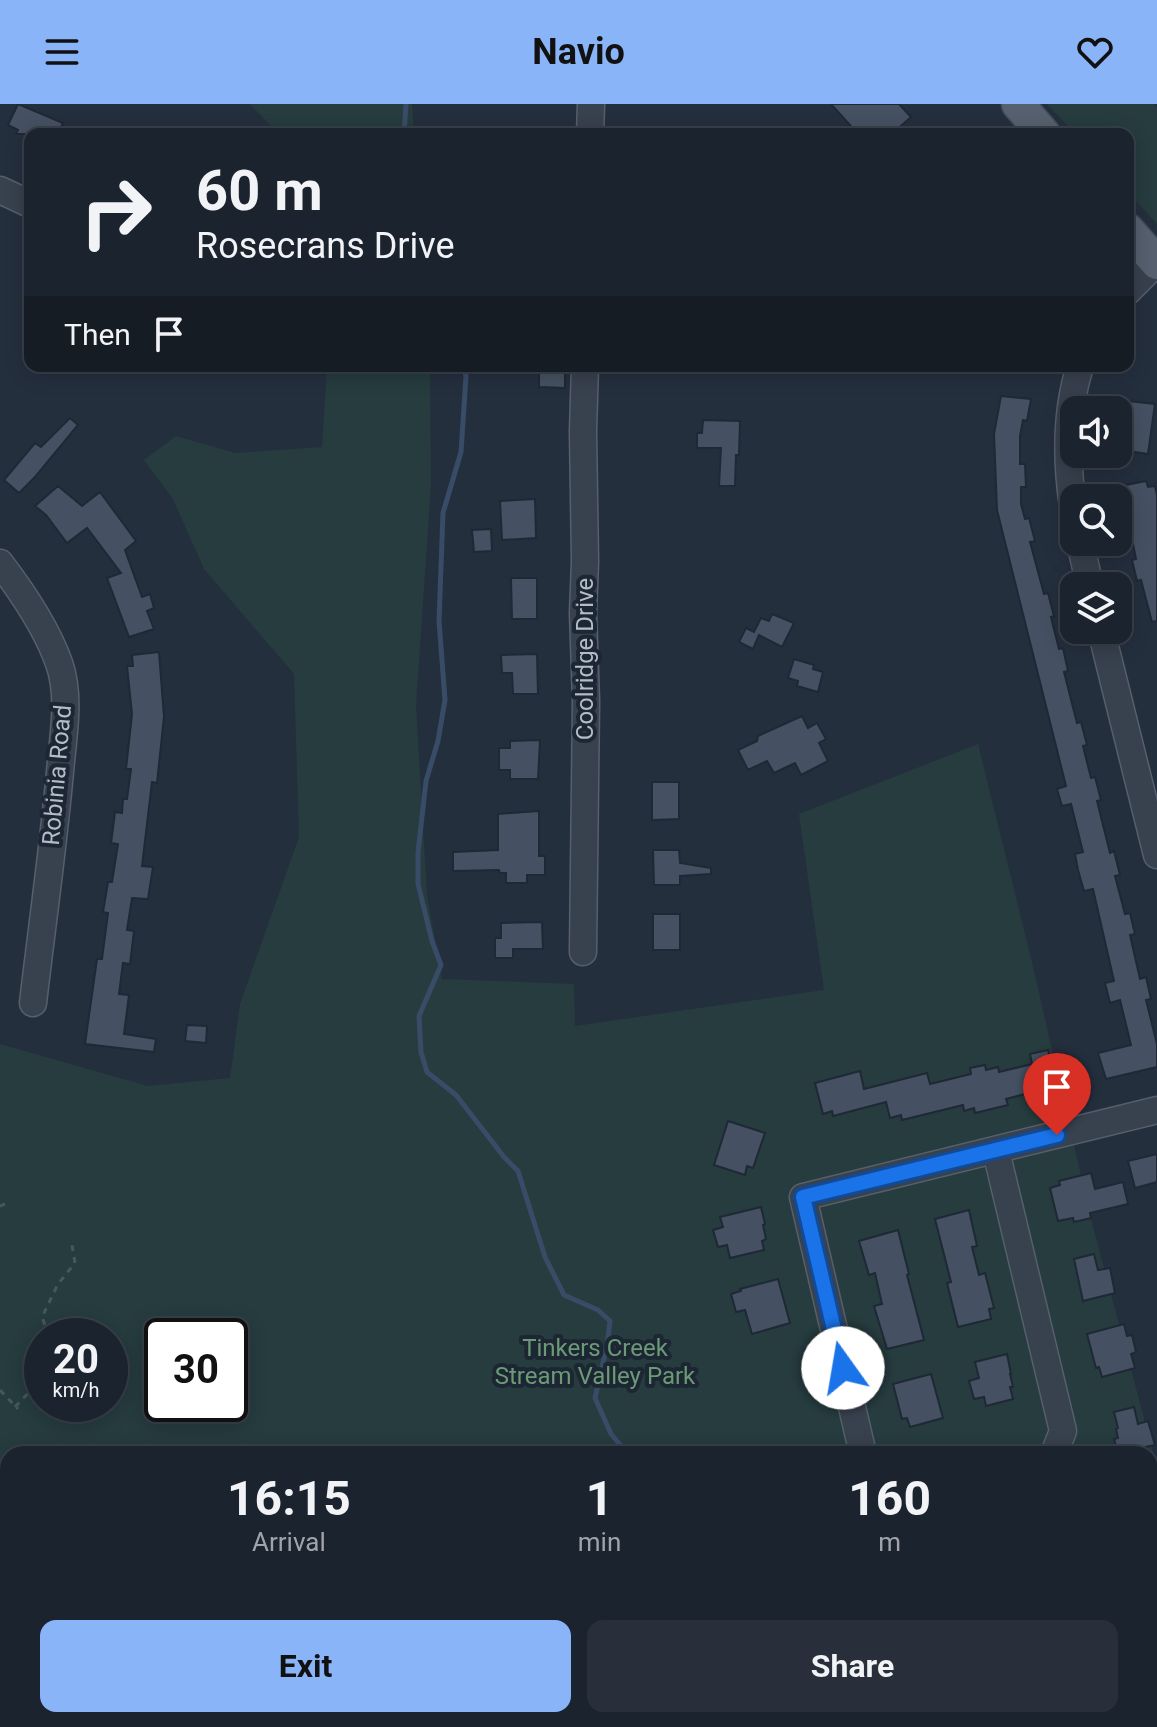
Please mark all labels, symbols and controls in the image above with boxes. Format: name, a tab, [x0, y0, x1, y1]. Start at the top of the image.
icon: menu	[40, 30, 84, 74]
icon: heart	[1073, 30, 1117, 74]
text: Navio	[532, 31, 625, 73]
text: 60 m	[196, 158, 323, 224]
icon: right	[64, 160, 168, 264]
text: Rosecrans Drive	[196, 225, 455, 267]
icon: arrive	[147, 312, 191, 356]
text: Then	[64, 317, 131, 352]
map controls	[1060, 396, 1132, 644]
button: sound	[1060, 396, 1132, 468]
button: search	[1060, 484, 1132, 556]
button: layers	[1060, 572, 1132, 644]
street label: Coolridge Drive	[571, 578, 599, 740]
street label: Robinia Road	[37, 704, 77, 846]
pin	[1023, 1053, 1091, 1135]
icon: arrive	[1035, 1065, 1079, 1109]
speed limit sign: 30	[144, 1318, 248, 1422]
position arrow	[801, 1326, 885, 1410]
park label: Tinkers Creek Stream Valley Park	[495, 1334, 696, 1390]
text: 20	[53, 1336, 99, 1383]
text: km/h	[53, 1378, 99, 1402]
text: 16:15	[227, 1470, 351, 1527]
text: 1	[586, 1470, 613, 1527]
text: 160	[848, 1470, 931, 1527]
text: Arrival	[252, 1527, 326, 1557]
text: min	[578, 1527, 621, 1557]
text: m	[878, 1527, 901, 1557]
button: Exit	[40, 1620, 571, 1712]
button: Share	[587, 1620, 1118, 1712]

